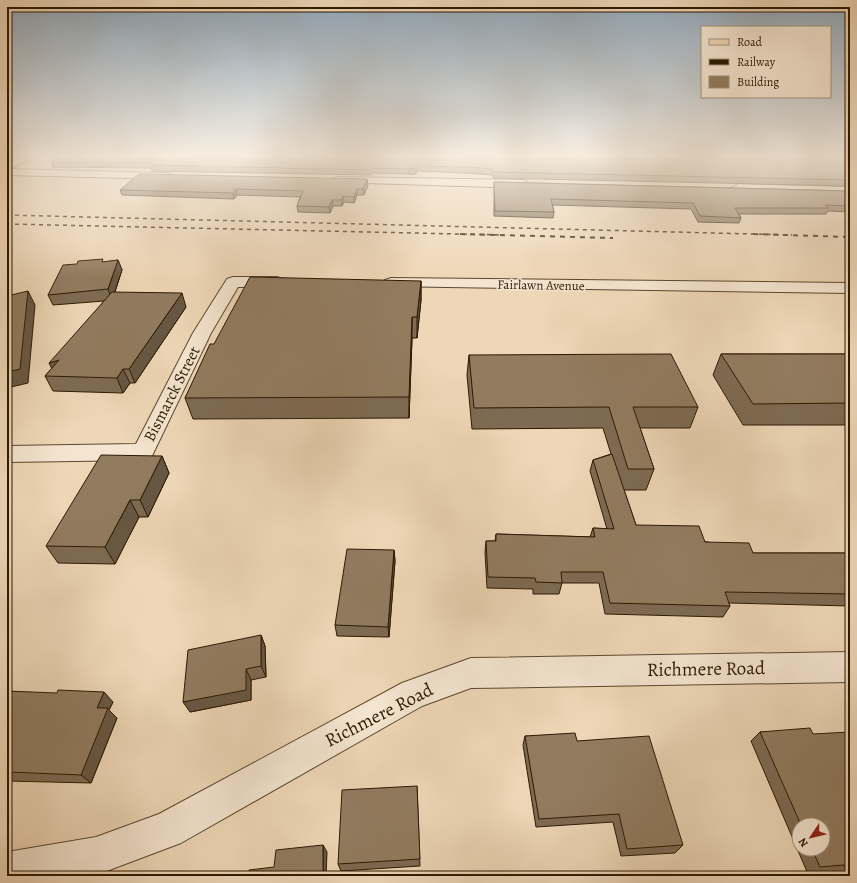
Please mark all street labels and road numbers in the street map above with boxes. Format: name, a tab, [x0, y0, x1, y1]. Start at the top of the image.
street label: Fairlawn Avenue	[497, 276, 585, 294]
street label: Bismarck Street	[139, 343, 205, 445]
street label: Richmere Road	[647, 655, 766, 683]
street label: Richmere Road	[320, 676, 438, 753]

